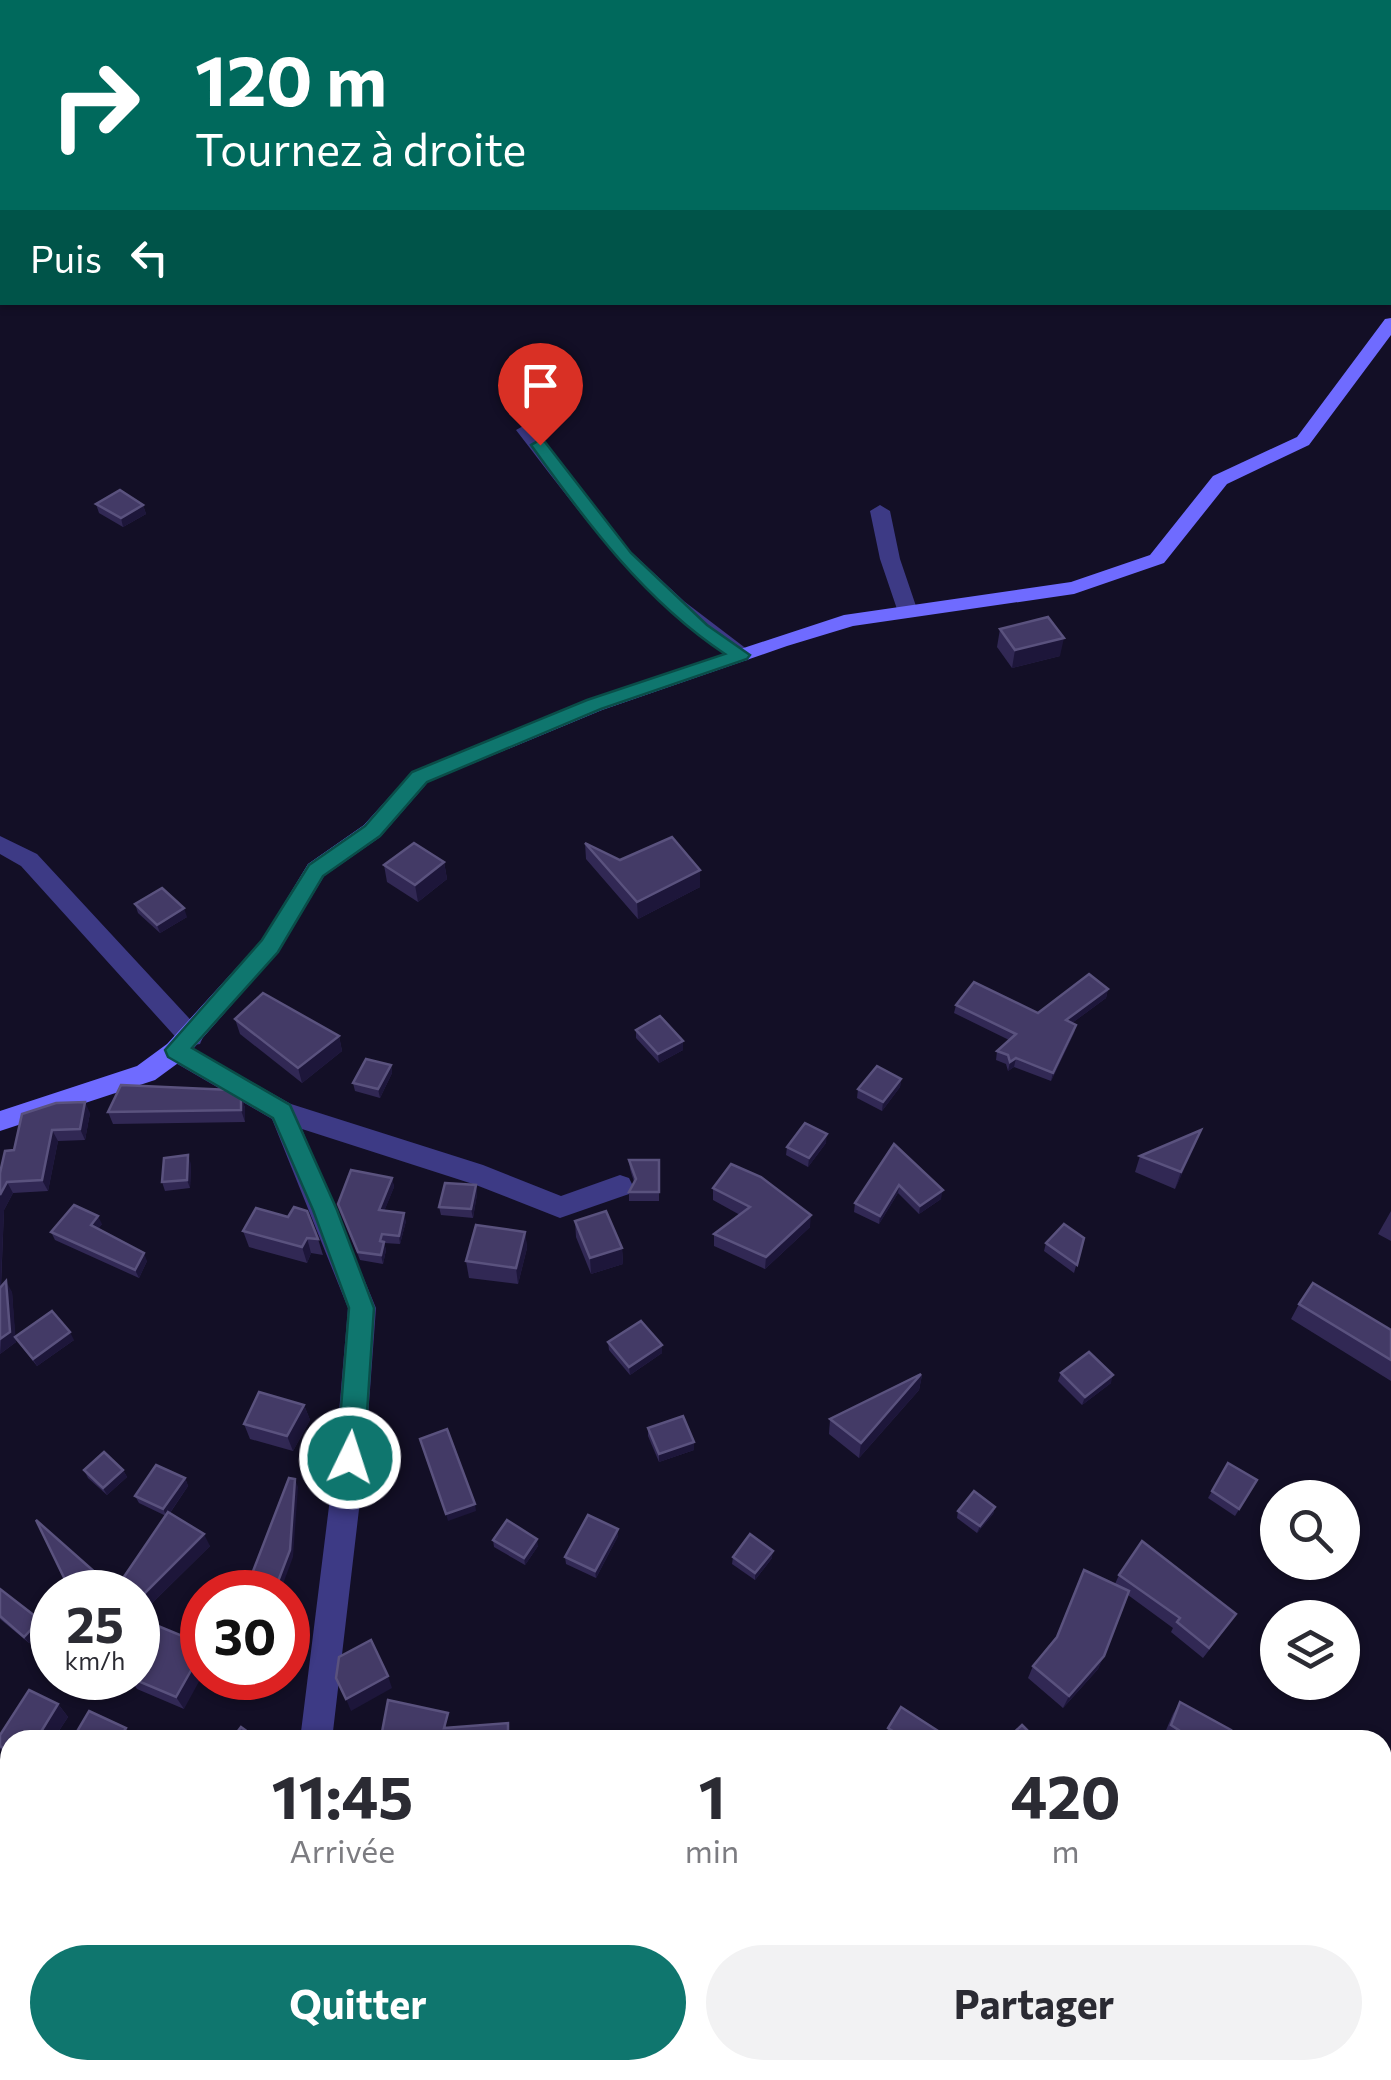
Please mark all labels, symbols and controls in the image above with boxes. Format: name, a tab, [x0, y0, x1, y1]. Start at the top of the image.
text: 120 m	[195, 35, 387, 120]
icon: right	[30, 40, 160, 170]
text: Tournez à droite	[195, 120, 526, 175]
icon: left	[122, 230, 177, 285]
text: Puis	[30, 234, 102, 281]
pin	[498, 343, 583, 446]
icon: arrive	[513, 358, 568, 413]
position arrow	[298, 1406, 402, 1510]
map controls	[1260, 1480, 1360, 1700]
button: search	[1260, 1480, 1360, 1580]
speed limit sign: 30	[180, 1570, 310, 1700]
text: 25	[66, 1592, 124, 1653]
button: layers	[1260, 1600, 1360, 1700]
text: km/h	[65, 1645, 125, 1675]
text: 11:45	[271, 1758, 413, 1831]
text: 1	[698, 1758, 726, 1831]
text: 420	[1011, 1758, 1121, 1831]
text: Arrivée	[290, 1830, 395, 1870]
text: min	[685, 1830, 739, 1870]
text: m	[1052, 1830, 1080, 1870]
button: Quitter	[30, 1945, 686, 2060]
button: Partager	[706, 1945, 1362, 2060]

